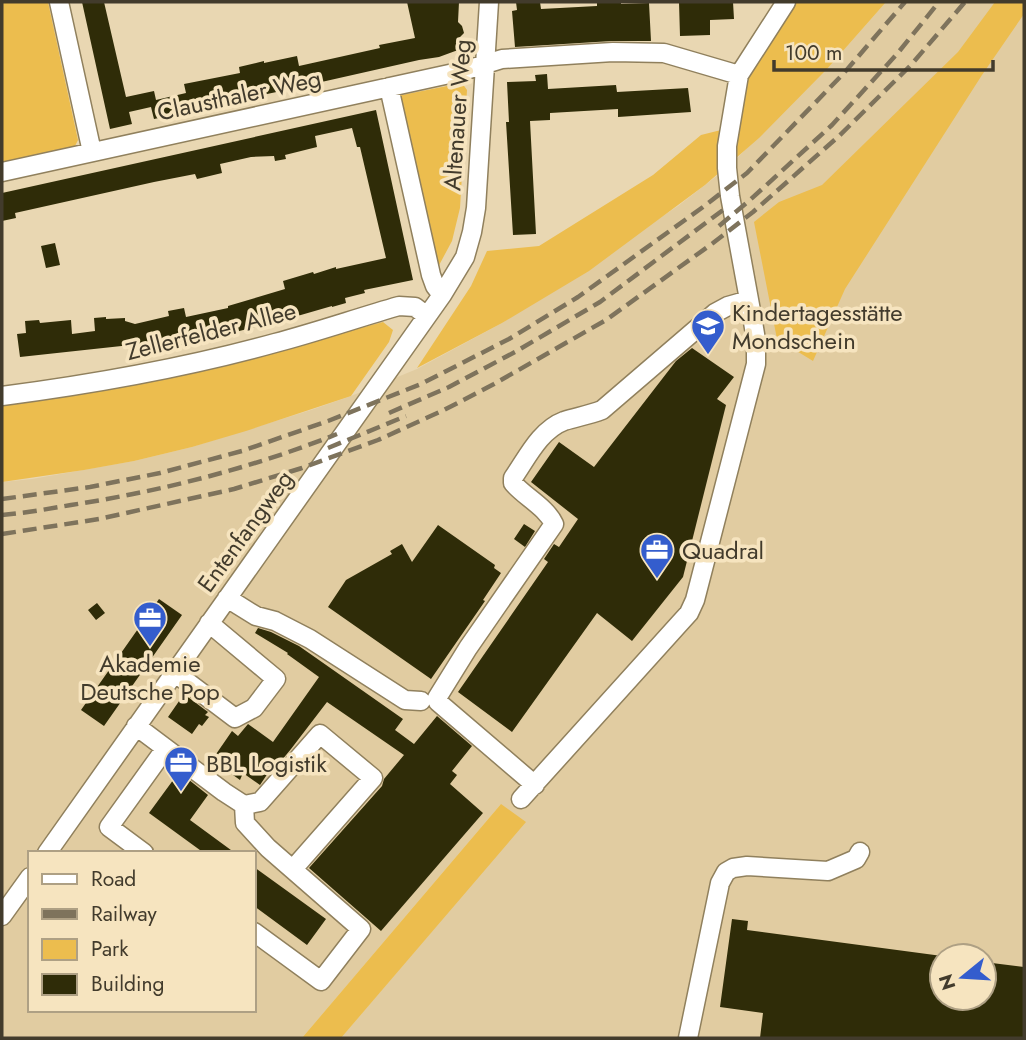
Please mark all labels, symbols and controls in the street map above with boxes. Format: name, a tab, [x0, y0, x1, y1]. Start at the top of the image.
scale bar	[774, 28, 993, 72]
street label: Altenauer Weg	[434, 38, 480, 192]
text: 100 m	[785, 38, 842, 68]
street label: Clausthaler Weg	[154, 61, 324, 129]
street label: Zellerfelder Allee	[122, 293, 300, 369]
place label: Kindertagesstätte Mondschein	[732, 295, 903, 358]
school or university icon: Kindertagesstätte Mondschein	[689, 307, 727, 356]
street label: Entenfangweg	[189, 463, 301, 599]
office icon: Quadral	[638, 531, 676, 580]
place label: Quadral	[682, 533, 764, 568]
office icon: Akademie Deutsche Pop	[131, 599, 169, 648]
place label: Akademie Deutsche Pop	[80, 646, 220, 709]
office icon: BBL Logistik	[162, 744, 200, 793]
place label: BBL Logistik	[206, 746, 327, 781]
legend	[28, 851, 256, 1012]
text: Road	[91, 864, 136, 894]
text: Railway	[91, 899, 157, 929]
text: Park	[91, 934, 129, 964]
north arrow	[928, 942, 998, 1012]
text: Building	[91, 969, 164, 999]
text: N	[932, 971, 962, 993]

